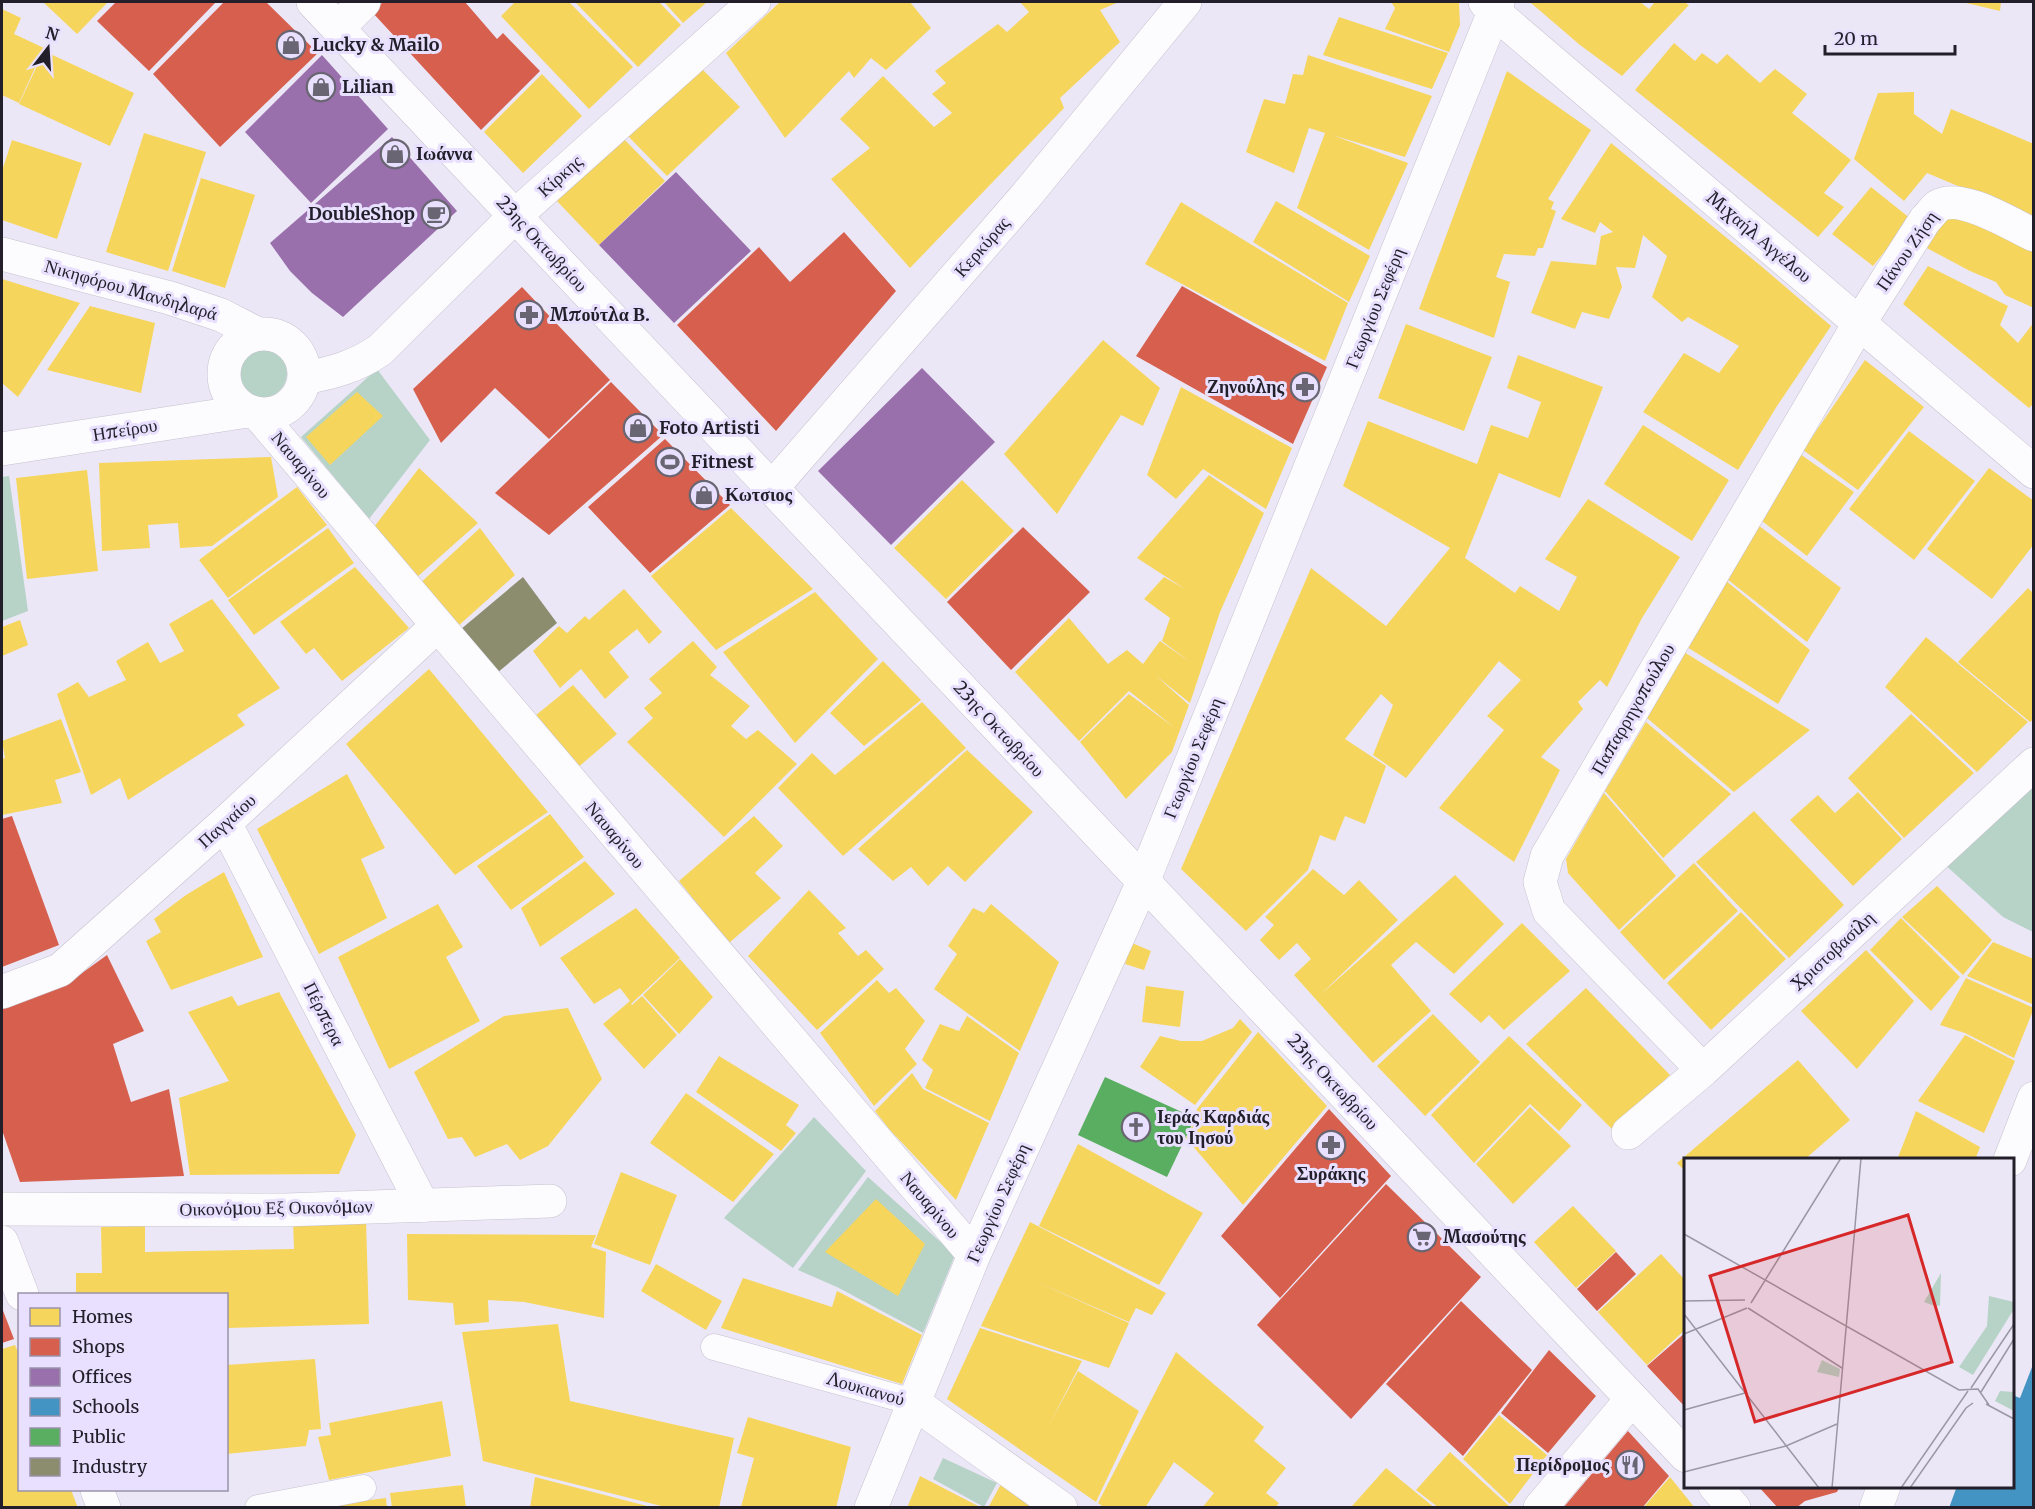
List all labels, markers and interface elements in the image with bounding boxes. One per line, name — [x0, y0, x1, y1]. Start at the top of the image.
north arrow — [18, 18, 78, 78]
scale bar — [1825, 18, 1956, 56]
text: N — [43, 22, 62, 45]
text: 20 m — [1834, 27, 1878, 50]
shop icon: Lucky & Mailo — [275, 29, 307, 61]
place label: Lucky & Mailo — [312, 33, 440, 56]
shop icon: Lilian — [305, 71, 337, 103]
place label: Lilian — [342, 75, 394, 98]
shop icon: Ιωάννα — [379, 138, 411, 170]
place label: Ιωάννα — [416, 142, 472, 165]
street label: Κίρκης — [532, 150, 587, 202]
street label: Μιχαήλ Αγγέλου — [1702, 186, 1817, 287]
street label: 23ης Οκτωβρίου — [492, 191, 593, 297]
cafe icon: DoubleShop — [420, 198, 452, 230]
place label: DoubleShop — [308, 202, 415, 225]
street label: Πάνου Ζήση — [1871, 206, 1942, 295]
street label: Κερκύρας — [949, 212, 1014, 282]
street label: Γεωργίου Σεφέρη — [1340, 244, 1409, 372]
street label: Νικηφόρου Μανδηλαρά — [42, 254, 221, 325]
pharmacy icon: Μπούτλα Β. — [513, 299, 545, 331]
place label: Μπούτλα Β. — [550, 303, 650, 326]
pharmacy icon: Ζηνούλης — [1289, 371, 1321, 403]
place label: Ζηνούλης — [1207, 375, 1284, 398]
shop icon: Foto Artisti — [622, 412, 654, 444]
street label: Ηπείρου — [91, 413, 159, 446]
place label: Foto Artisti — [659, 416, 760, 439]
street label: Ναυαρίνου — [267, 426, 336, 503]
sports icon: Fitnest — [654, 446, 686, 478]
place label: Fitnest — [691, 450, 755, 473]
shop icon: Κωτσιος — [688, 479, 720, 511]
place label: Κωτσιος — [725, 483, 792, 506]
street label: Παπαρρηγοπούλου — [1586, 639, 1680, 778]
street label: 23ης Οκτωβρίου — [949, 676, 1050, 782]
street label: Γεωργίου Σεφέρη — [1158, 694, 1227, 822]
street label: Παγγαίου — [193, 788, 261, 853]
street label: Ναυαρίνου — [581, 796, 650, 873]
street label: Χριστοβασίλη — [1786, 906, 1879, 995]
street label: Πέρπερα — [299, 978, 350, 1050]
street label: 23ης Οκτωβρίου — [1283, 1029, 1384, 1135]
place label: Ιεράς Καρδιάς του Ιησού — [1157, 1105, 1270, 1149]
church icon: Ιεράς Καρδιάς του Ιησού — [1120, 1111, 1152, 1143]
pharmacy icon: Συράκης — [1315, 1129, 1347, 1161]
street label: Γεωργίου Σεφέρη — [961, 1140, 1034, 1266]
inset map — [1684, 1158, 2014, 1488]
place label: Συράκης — [1297, 1162, 1366, 1185]
street label: Ναυαρίνου — [896, 1166, 965, 1243]
street label: Οικονόμου Εξ Οικονόμων — [179, 1194, 373, 1221]
supermarket icon: Μασούτης — [1406, 1221, 1438, 1253]
place label: Μασούτης — [1443, 1225, 1526, 1248]
legend — [18, 1293, 228, 1491]
text: Homes — [72, 1305, 133, 1328]
text: Shops — [72, 1335, 125, 1358]
text: Offices — [72, 1365, 132, 1388]
street label: Λουκιανού — [824, 1366, 907, 1411]
text: Schools — [72, 1395, 140, 1418]
text: Public — [72, 1425, 126, 1448]
restaurant icon: Περίδρομος — [1614, 1449, 1646, 1481]
place label: Περίδρομος — [1516, 1453, 1609, 1476]
text: Industry — [72, 1455, 148, 1478]

